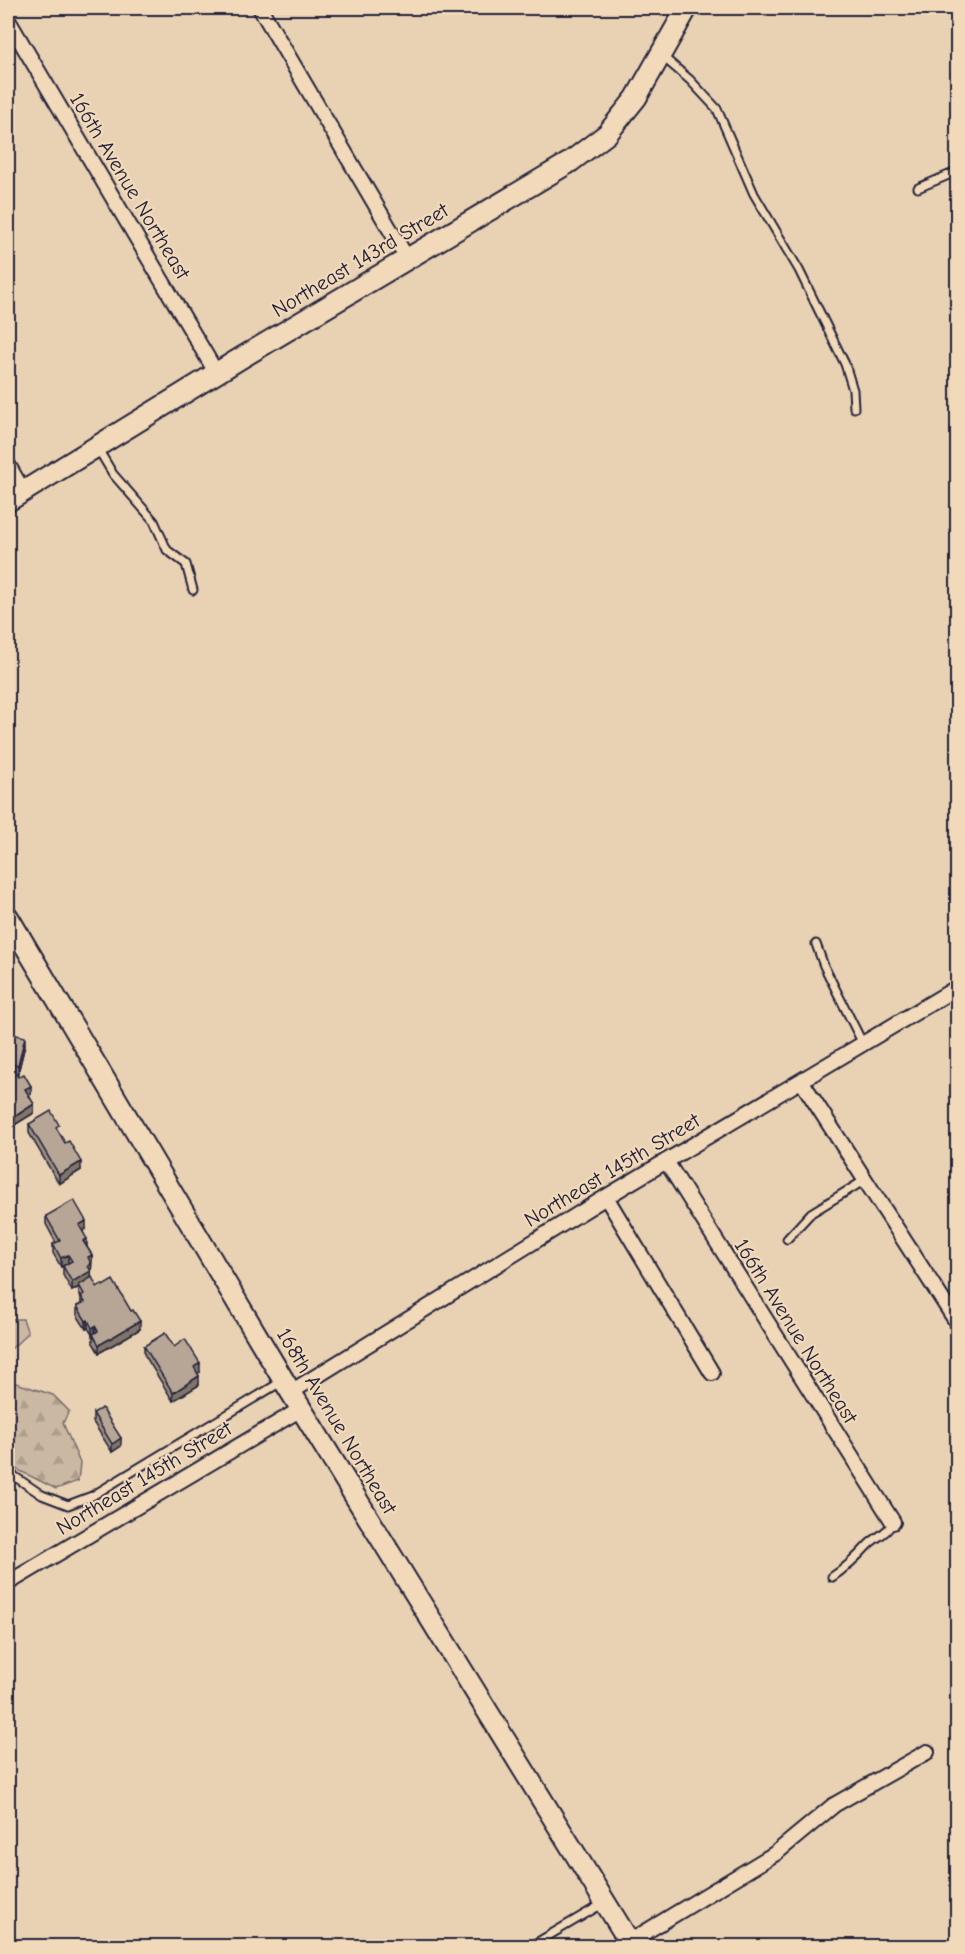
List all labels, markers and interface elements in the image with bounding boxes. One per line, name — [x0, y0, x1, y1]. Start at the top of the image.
street label: 166th Avenue Northeast — [65, 89, 196, 284]
street label: Northeast 143rd Street — [268, 197, 453, 322]
street label: Northeast 145th Street — [520, 1108, 705, 1232]
street label: 166th Avenue Northeast — [729, 1234, 863, 1428]
street label: 168th Avenue Northeast — [272, 1324, 402, 1519]
street label: Northeast 145th Street — [52, 1416, 237, 1540]

